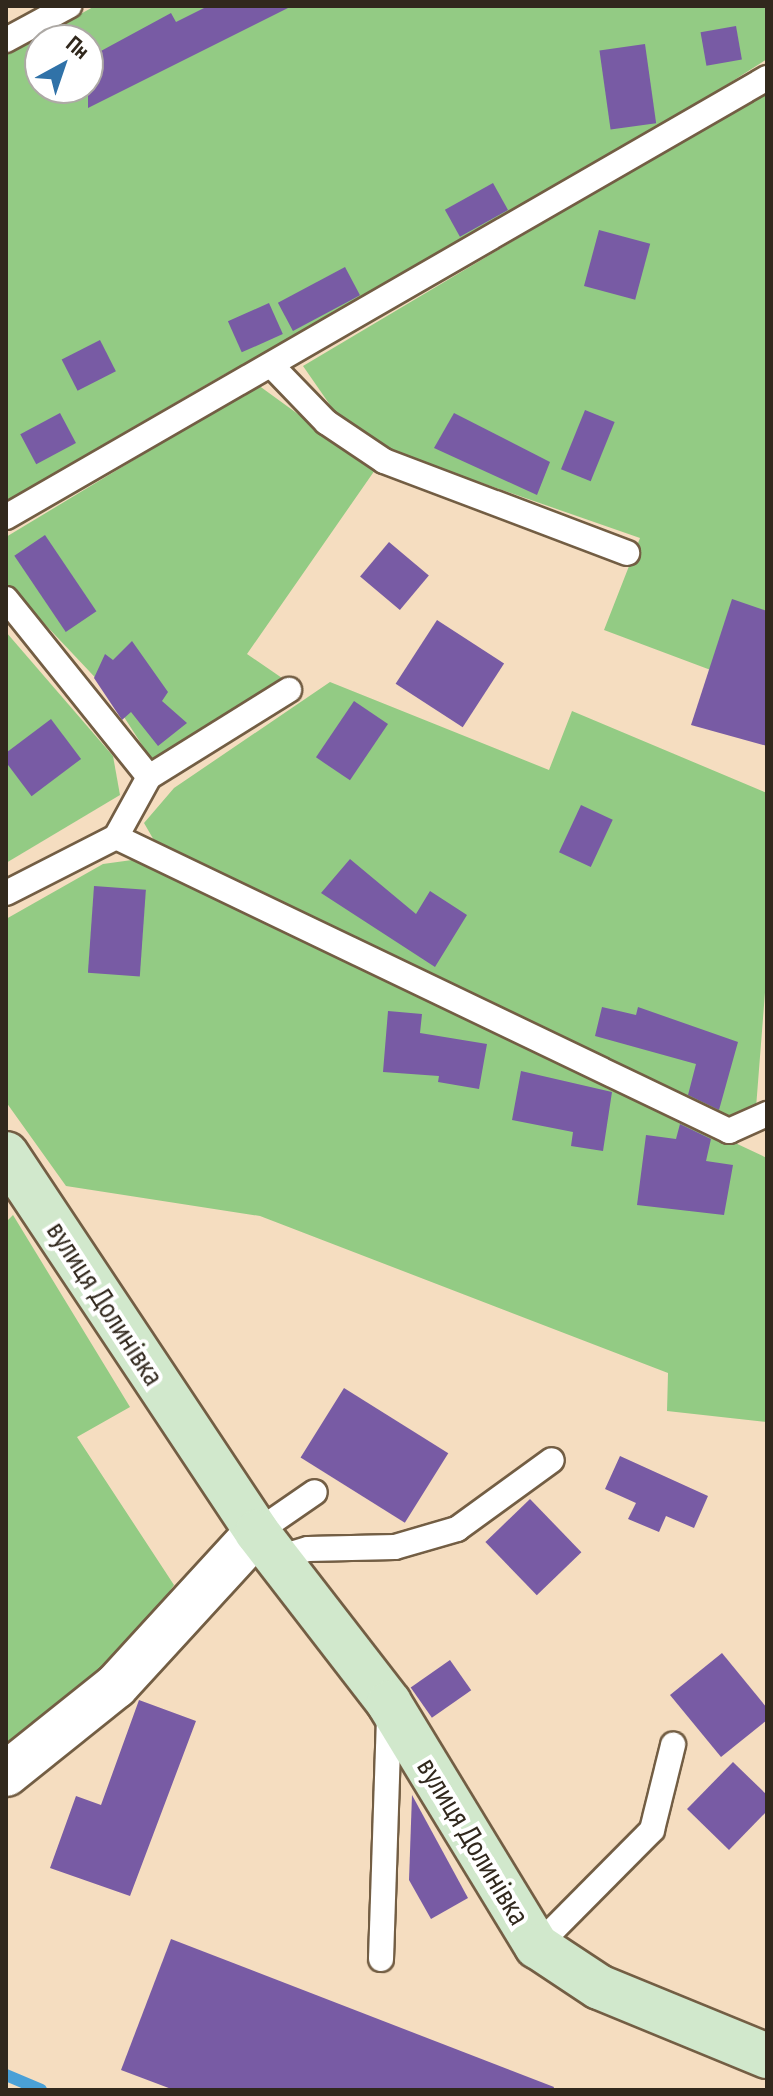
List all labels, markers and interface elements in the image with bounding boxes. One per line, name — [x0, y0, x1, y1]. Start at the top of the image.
north arrow — [24, 24, 104, 104]
text: Пн — [61, 30, 95, 65]
street label: вулиця Долинівка — [39, 1214, 173, 1392]
street label: вулиця Долинівка — [410, 1751, 538, 1931]

